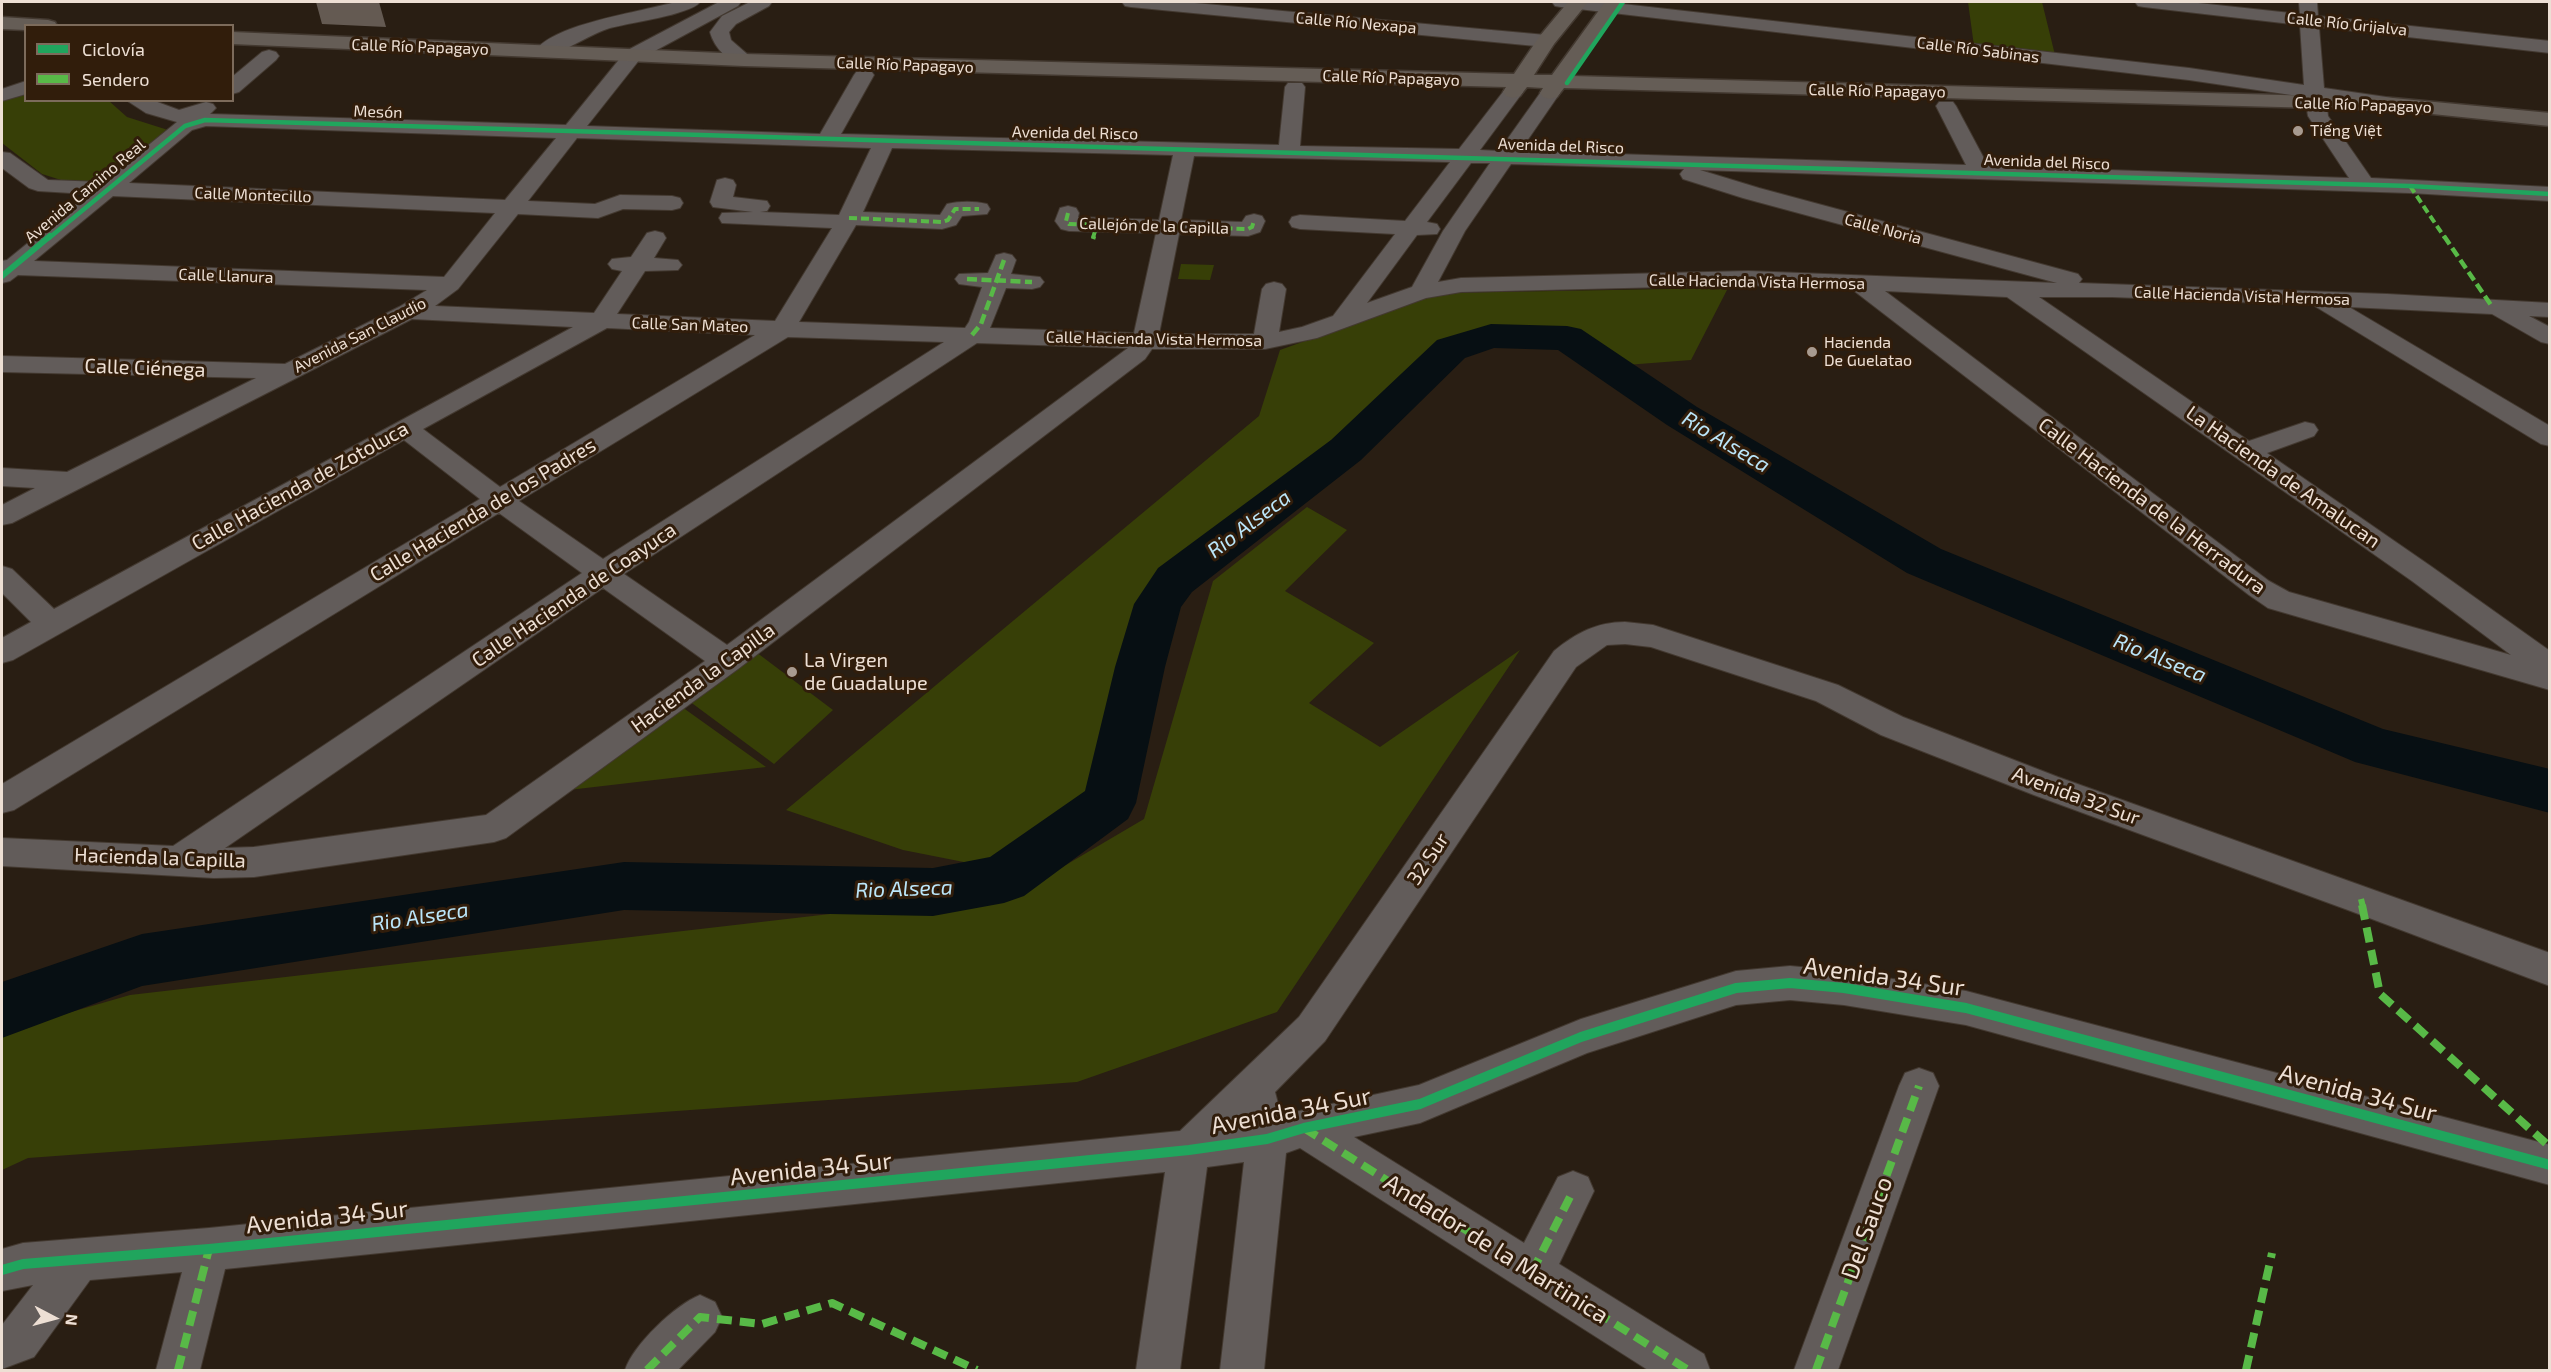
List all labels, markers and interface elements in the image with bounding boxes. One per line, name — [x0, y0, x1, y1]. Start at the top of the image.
street label: Calle Río Nexapa — [1295, 8, 1417, 38]
street label: Calle Río Grijalva — [2286, 8, 2408, 40]
legend — [24, 24, 234, 102]
street label: Calle Río Sabinas — [1916, 33, 2040, 67]
street label: Calle Río Papagayo — [351, 35, 489, 59]
text: Ciclovía — [82, 38, 145, 60]
street label: Calle Río Papagayo — [836, 53, 974, 77]
street label: Calle Río Papagayo — [1322, 66, 1460, 90]
text: Sendero — [82, 68, 149, 90]
street label: Calle Río Papagayo — [1808, 80, 1946, 102]
street label: Calle Río Papagayo — [2294, 93, 2432, 117]
street label: Mesón — [353, 102, 403, 122]
place label: Tiếng Việt — [2310, 121, 2382, 141]
street label: Avenida del Risco — [1012, 122, 1138, 144]
marker: Tiếng Việt — [2291, 124, 2305, 138]
street label: Avenida del Risco — [1498, 134, 1624, 158]
street label: Avenida Camino Real — [21, 135, 149, 247]
street label: Avenida del Risco — [1984, 150, 2110, 174]
street label: Calle Montecillo — [194, 183, 312, 207]
street label: Calle Noria — [1842, 209, 1924, 249]
street label: Callejón de la Capilla — [1079, 214, 1229, 238]
street label: Calle Llanura — [178, 265, 274, 287]
street label: Calle Hacienda Vista Hermosa — [1649, 271, 1865, 293]
street label: Calle Hacienda Vista Hermosa — [2134, 283, 2350, 309]
street label: Avenida San Claudio — [291, 293, 429, 377]
street label: Calle San Mateo — [631, 313, 749, 337]
street label: Calle Hacienda Vista Hermosa — [1046, 328, 1262, 350]
place label: Hacienda De Guelatao — [1824, 333, 1912, 371]
marker: Hacienda De Guelatao — [1805, 345, 1819, 359]
street label: Calle Ciénega — [84, 354, 206, 382]
street label: La Hacienda de Amalucan — [2181, 401, 2385, 553]
water label: Rio Alseca — [1678, 406, 1774, 478]
street label: Calle Hacienda de la Herradura — [2033, 413, 2271, 599]
street label: Calle Hacienda de Zotoluca — [187, 416, 413, 556]
street label: Calle Hacienda de los Padres — [366, 433, 600, 587]
water label: Rio Alseca — [1202, 485, 1296, 563]
street label: Calle Hacienda de Coayuca — [467, 518, 681, 672]
street label: Hacienda la Capilla — [627, 618, 779, 738]
water label: Rio Alseca — [2110, 628, 2210, 688]
place label: La Virgen de Guadalupe — [804, 648, 928, 695]
marker: La Virgen de Guadalupe — [785, 665, 799, 679]
street label: Avenida 32 Sur — [2009, 762, 2143, 830]
street label: 32 Sur — [1402, 828, 1454, 890]
street label: Hacienda la Capilla — [74, 843, 246, 873]
water label: Rio Alseca — [855, 875, 953, 903]
water label: Rio Alseca — [370, 897, 470, 937]
street label: Avenida 34 Sur — [1802, 951, 1966, 1003]
street label: Avenida 34 Sur — [2276, 1058, 2440, 1128]
street label: Avenida 34 Sur — [1209, 1081, 1373, 1141]
street label: Avenida 34 Sur — [729, 1146, 893, 1192]
street label: Andador de la Martinica — [1378, 1168, 1614, 1330]
street label: Del Sauco — [1835, 1173, 1899, 1283]
street label: Avenida 34 Sur — [245, 1194, 409, 1240]
north arrow — [24, 1288, 84, 1348]
text: N — [62, 1313, 82, 1327]

